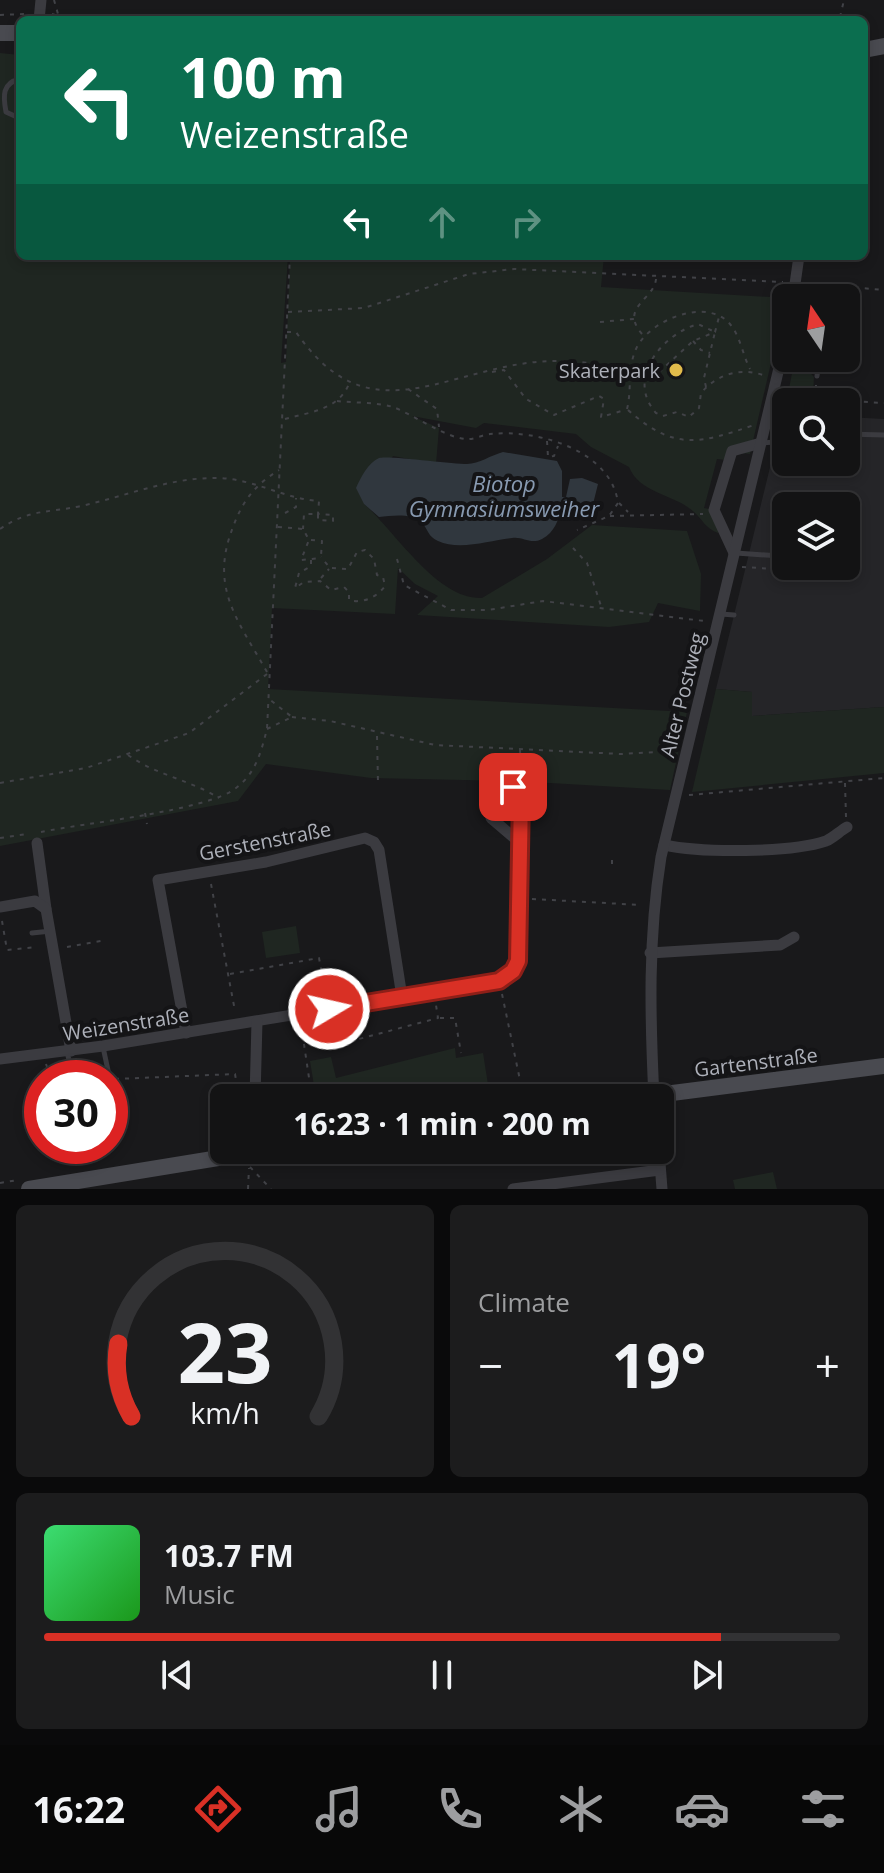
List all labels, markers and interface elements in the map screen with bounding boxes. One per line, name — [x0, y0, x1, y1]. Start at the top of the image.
text: 100 m — [180, 38, 346, 114]
icon: left — [48, 48, 152, 152]
text: Weizenstraße — [180, 110, 409, 159]
icon: left — [336, 200, 380, 244]
icon: ahead — [420, 200, 464, 244]
icon: right — [504, 200, 548, 244]
north arrow — [772, 284, 860, 372]
map controls — [772, 284, 860, 580]
place label: Skaterpark — [559, 357, 660, 384]
marker: Skaterpark — [667, 361, 685, 379]
button: search — [772, 388, 860, 476]
water label: Biotop Gymnasiumsweiher — [409, 468, 600, 523]
button: layers — [772, 492, 860, 580]
street label: Alter Postweg — [653, 630, 711, 760]
pin — [479, 753, 547, 821]
icon: arrive — [491, 765, 535, 809]
street label: Gerstenstraße — [197, 815, 333, 867]
position arrow — [287, 967, 371, 1051]
street label: Weizenstraße — [61, 1001, 191, 1047]
street label: Gartenstraße — [693, 1041, 819, 1083]
speed limit sign: 30 — [24, 1060, 128, 1164]
text: 16:23 · 1 min · 200 m — [293, 1103, 591, 1144]
text: Climate — [478, 1284, 570, 1320]
text: 23 — [177, 1294, 273, 1407]
text: 19° — [612, 1324, 706, 1406]
text: − — [478, 1335, 503, 1395]
text: + — [815, 1335, 840, 1395]
text: km/h — [190, 1393, 260, 1432]
text: 103.7 FM — [164, 1535, 294, 1576]
text: Music — [164, 1576, 235, 1612]
icon: previous — [155, 1653, 199, 1697]
icon: pause — [420, 1653, 464, 1697]
icon: next — [685, 1653, 729, 1697]
icon: directions — [190, 1781, 246, 1837]
icon: music — [311, 1781, 367, 1837]
icon: phone — [432, 1781, 488, 1837]
icon: climate — [553, 1781, 609, 1837]
icon: car — [674, 1781, 730, 1837]
icon: filters — [795, 1781, 851, 1837]
text: 16:22 — [33, 1785, 125, 1834]

